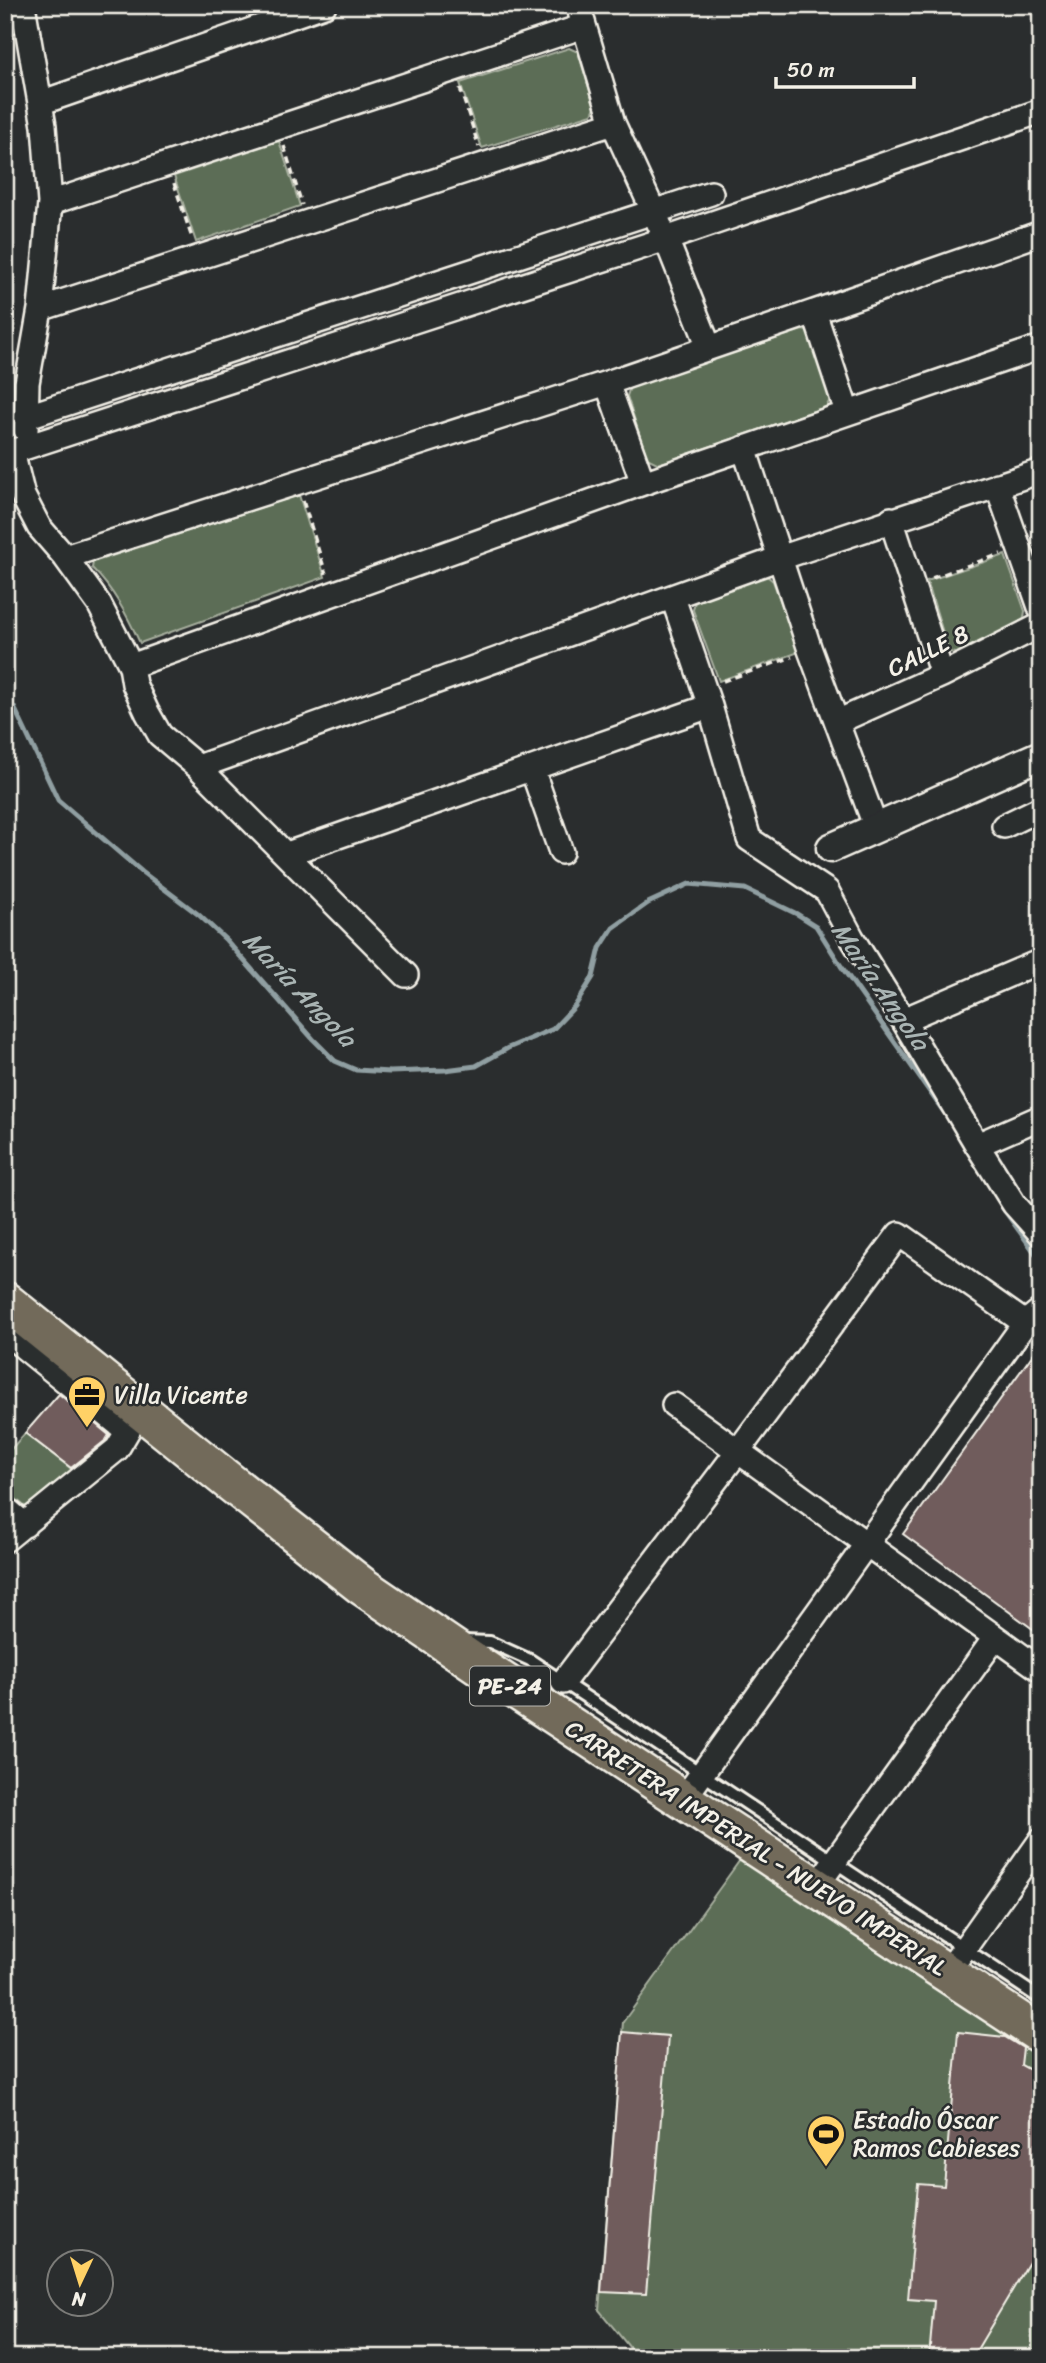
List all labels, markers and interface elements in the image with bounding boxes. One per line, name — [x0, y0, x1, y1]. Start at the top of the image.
scale bar — [776, 46, 915, 90]
text: 50 m — [787, 51, 835, 89]
street label: CALLE 8 — [880, 613, 976, 689]
water label: María Angola — [819, 912, 944, 1062]
water label: María Angola — [232, 919, 370, 1060]
office icon: Villa Vicente — [66, 1374, 108, 1429]
place label: Villa Vicente — [114, 1374, 248, 1416]
road number: PE-24 — [470, 1666, 550, 1706]
street label: CARRETERA IMPERIAL - NUEVO IMPERIAL — [556, 1708, 956, 1988]
place label: Estadio Óscar Ramos Cabieses — [853, 2099, 1020, 2169]
sports icon: Estadio Óscar Ramos Cabieses — [805, 2113, 847, 2168]
north arrow — [46, 2248, 116, 2318]
text: N — [70, 2282, 88, 2316]

